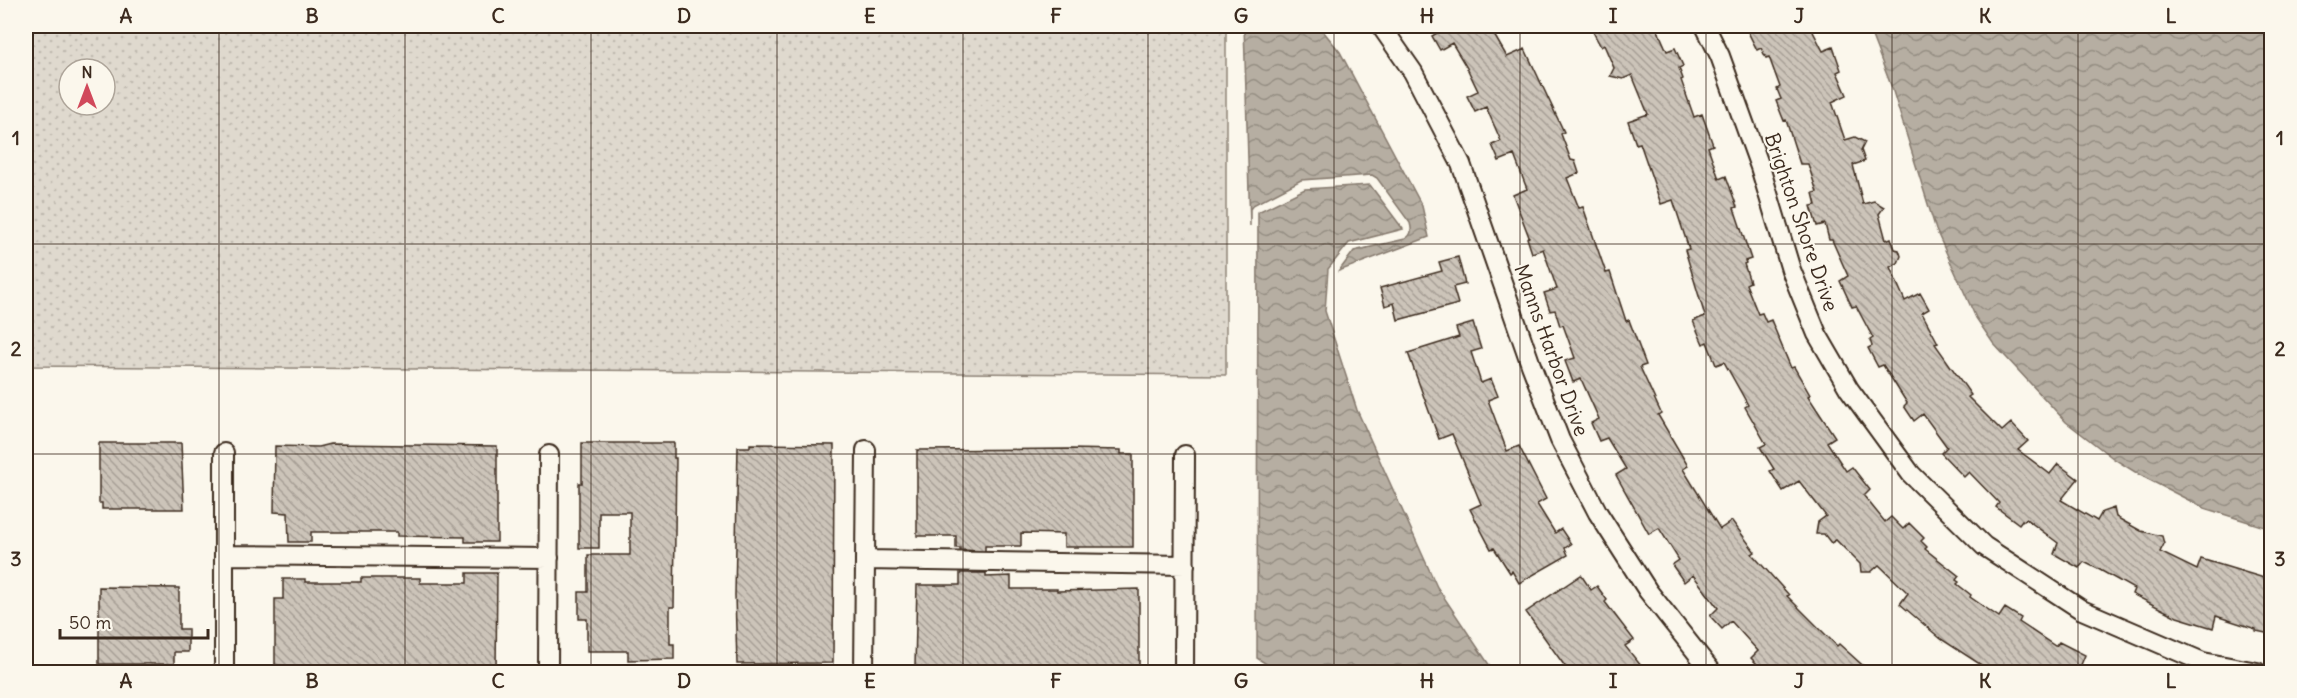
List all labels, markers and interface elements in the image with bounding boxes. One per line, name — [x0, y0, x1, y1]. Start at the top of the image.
text: A — [120, 3, 133, 28]
text: B — [305, 3, 319, 28]
text: C — [491, 3, 505, 28]
text: D — [677, 3, 691, 28]
text: E — [864, 3, 876, 28]
text: F — [1050, 3, 1062, 28]
text: G — [1234, 3, 1248, 28]
text: H — [1420, 3, 1434, 28]
text: I — [1609, 3, 1618, 28]
text: J — [1794, 3, 1805, 28]
text: K — [1979, 3, 1992, 28]
text: L — [2166, 3, 2177, 28]
north arrow — [57, 57, 117, 117]
text: N — [81, 62, 93, 82]
text: 1 — [12, 125, 20, 150]
text: 1 — [2276, 125, 2284, 150]
street label: Brighton Shore Drive — [1760, 130, 1844, 314]
street label: Manns Harbor Drive — [1509, 261, 1595, 439]
text: 2 — [11, 336, 22, 361]
text: 2 — [2275, 336, 2286, 361]
text: 3 — [10, 546, 22, 571]
text: 3 — [2274, 546, 2286, 571]
scale bar — [60, 602, 208, 640]
text: 50 m — [69, 611, 111, 634]
text: A — [120, 668, 133, 693]
text: B — [305, 668, 319, 693]
text: C — [491, 668, 505, 693]
text: D — [677, 668, 691, 693]
text: E — [864, 668, 876, 693]
text: F — [1050, 668, 1062, 693]
text: G — [1234, 668, 1248, 693]
text: H — [1420, 668, 1434, 693]
text: I — [1609, 668, 1618, 693]
text: J — [1794, 668, 1805, 693]
text: K — [1979, 668, 1992, 693]
text: L — [2166, 668, 2177, 693]

